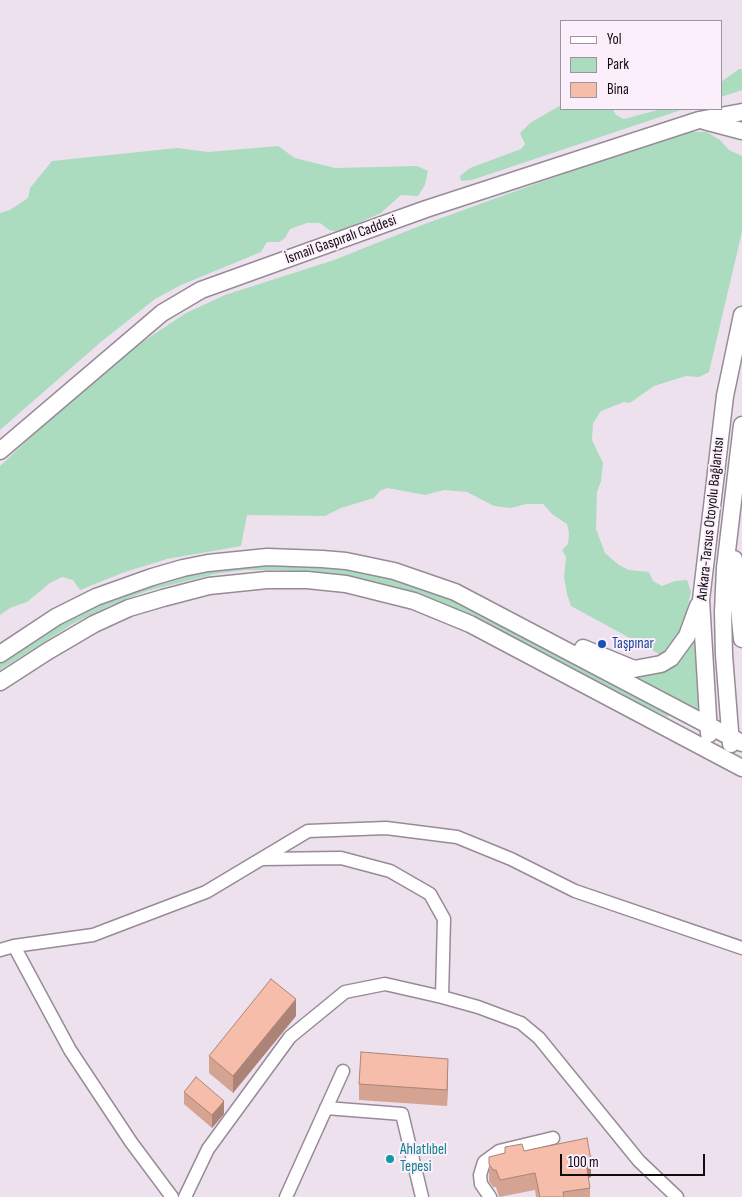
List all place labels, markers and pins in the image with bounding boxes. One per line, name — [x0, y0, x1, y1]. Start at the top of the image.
place label: Taşpınar — [612, 635, 654, 653]
marker: Taşpınar — [596, 638, 608, 650]
place label: Ahlatlıbel Tepesi — [400, 1141, 447, 1176]
marker: Ahlatlıbel Tepesi — [384, 1153, 396, 1165]

